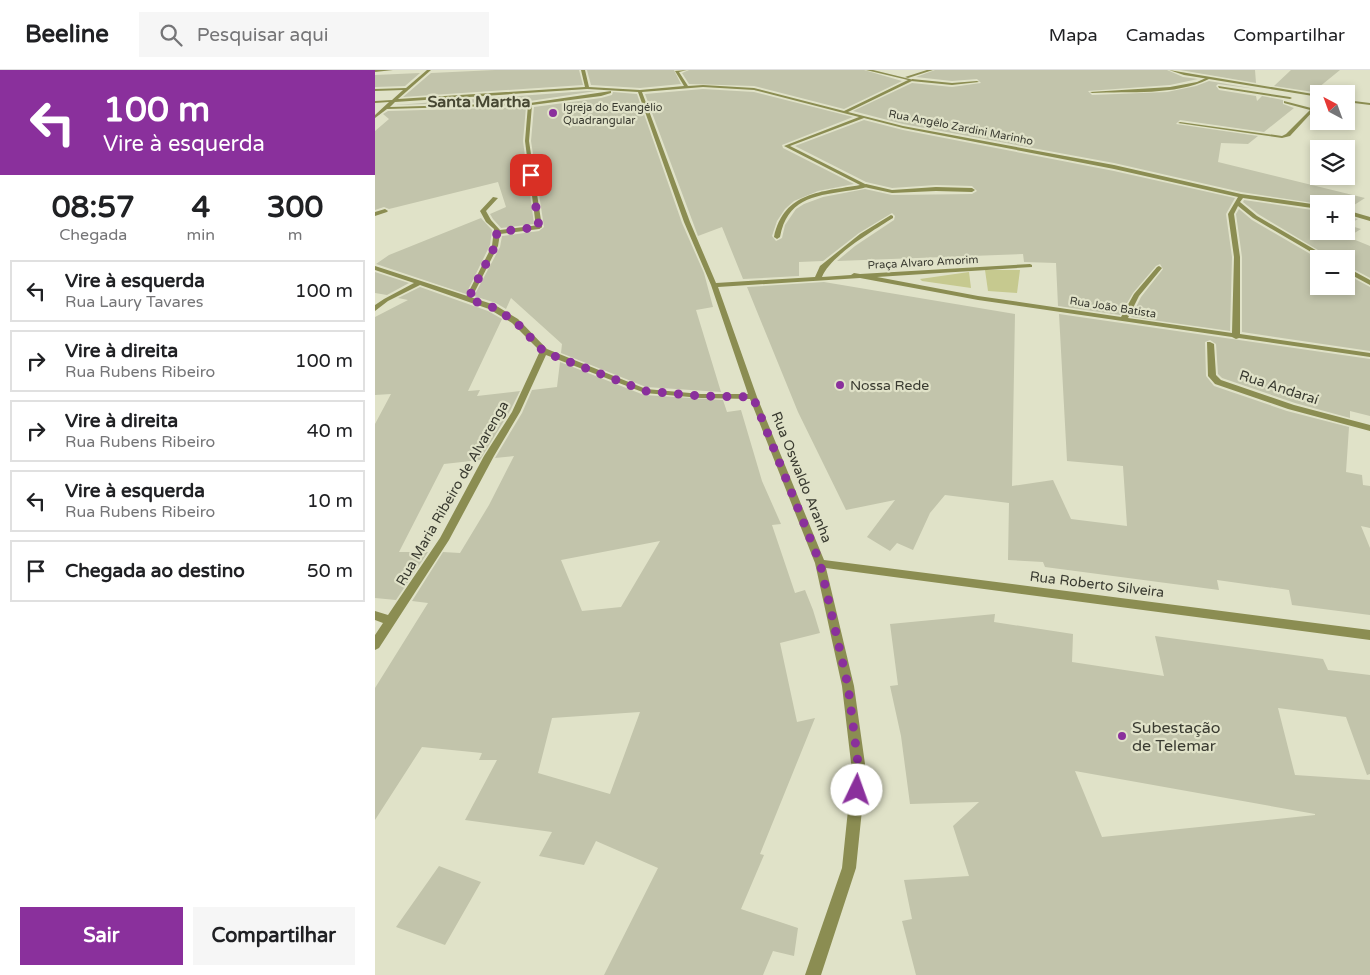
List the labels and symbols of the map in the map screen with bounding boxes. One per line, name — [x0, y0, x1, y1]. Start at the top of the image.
north arrow — [1310, 85, 1355, 130]
district label: Santa Martha — [427, 92, 531, 112]
place label: Igreja do Evangélio Quadrangular — [563, 101, 663, 127]
marker: Igreja do Evangélio Quadrangular — [547, 107, 559, 119]
street label: Rua Angêlo Zardini Marinho — [888, 107, 1035, 148]
pin — [510, 154, 552, 196]
street label: Praça Alvaro Amorim — [867, 253, 979, 272]
street label: Rua João Batista — [1069, 294, 1157, 321]
street label: Rua Andaraí — [1237, 367, 1321, 408]
place label: Nossa Rede — [850, 377, 929, 394]
marker: Nossa Rede — [834, 379, 846, 391]
street label: Rua Maria Ribeiro de Alvarenga — [392, 398, 512, 589]
street label: Rua Oswaldo Aranha — [767, 409, 836, 545]
street label: Rua Roberto Silveira — [1029, 568, 1165, 601]
place label: Subestação de Telemar — [1132, 718, 1221, 756]
marker: Subestação de Telemar — [1116, 730, 1128, 742]
position arrow — [830, 763, 882, 815]

